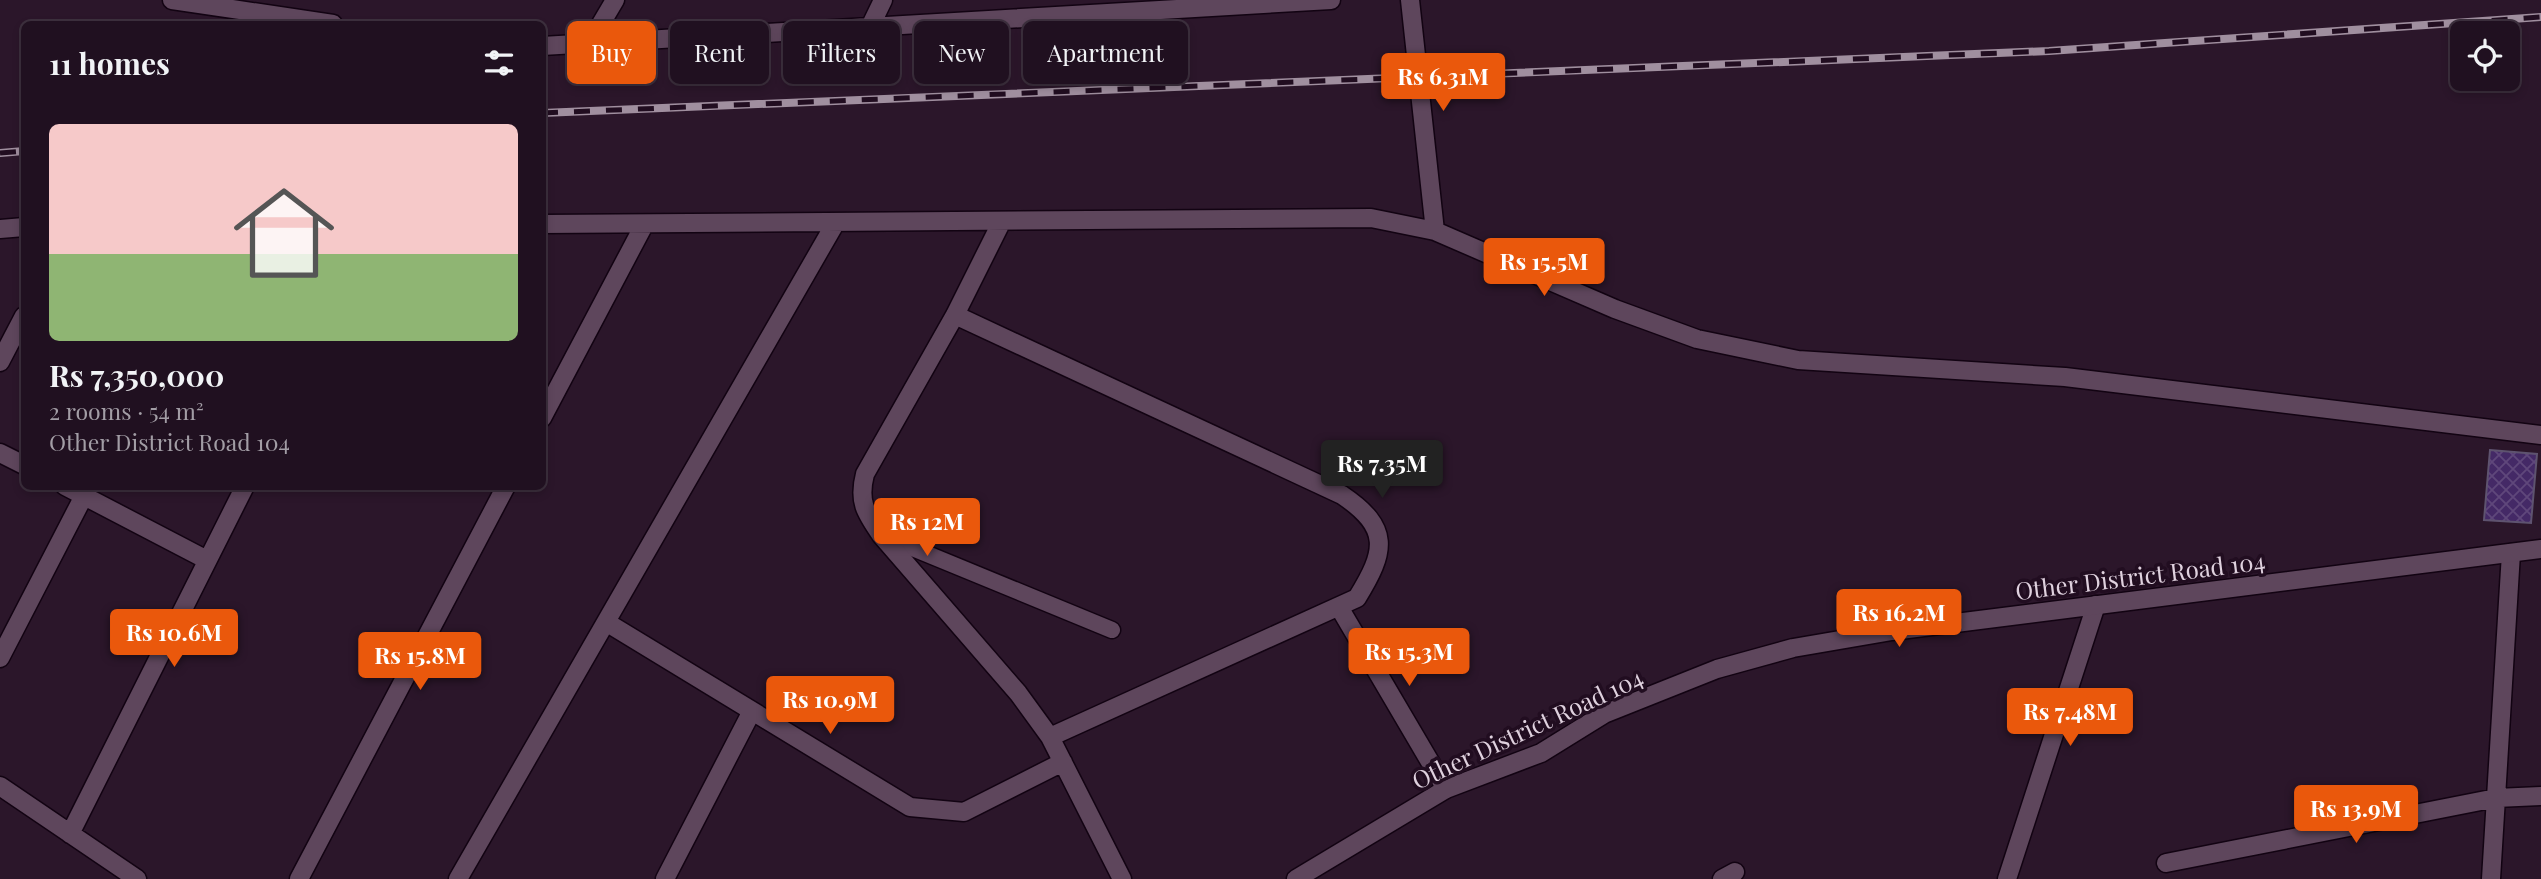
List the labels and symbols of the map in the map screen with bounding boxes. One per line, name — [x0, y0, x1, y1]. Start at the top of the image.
pin: Rs 6.31M — [1371, 54, 1515, 113]
pin: Rs 15.5M — [1472, 238, 1616, 298]
pin: Rs 7.35M — [1310, 440, 1454, 500]
pin: Rs 12M — [870, 498, 984, 558]
street label: Other District Road 104 — [2013, 544, 2267, 606]
pin: Rs 16.2M — [1827, 590, 1971, 649]
pin: Rs 10.6M — [102, 610, 246, 669]
pin: Rs 15.3M — [1337, 628, 1481, 688]
pin: Rs 15.8M — [348, 632, 492, 692]
street label: Other District Road 104 — [1406, 660, 1648, 796]
pin: Rs 10.9M — [758, 676, 902, 736]
pin: Rs 7.48M — [1998, 688, 2142, 748]
pin: Rs 13.9M — [2284, 786, 2428, 845]

